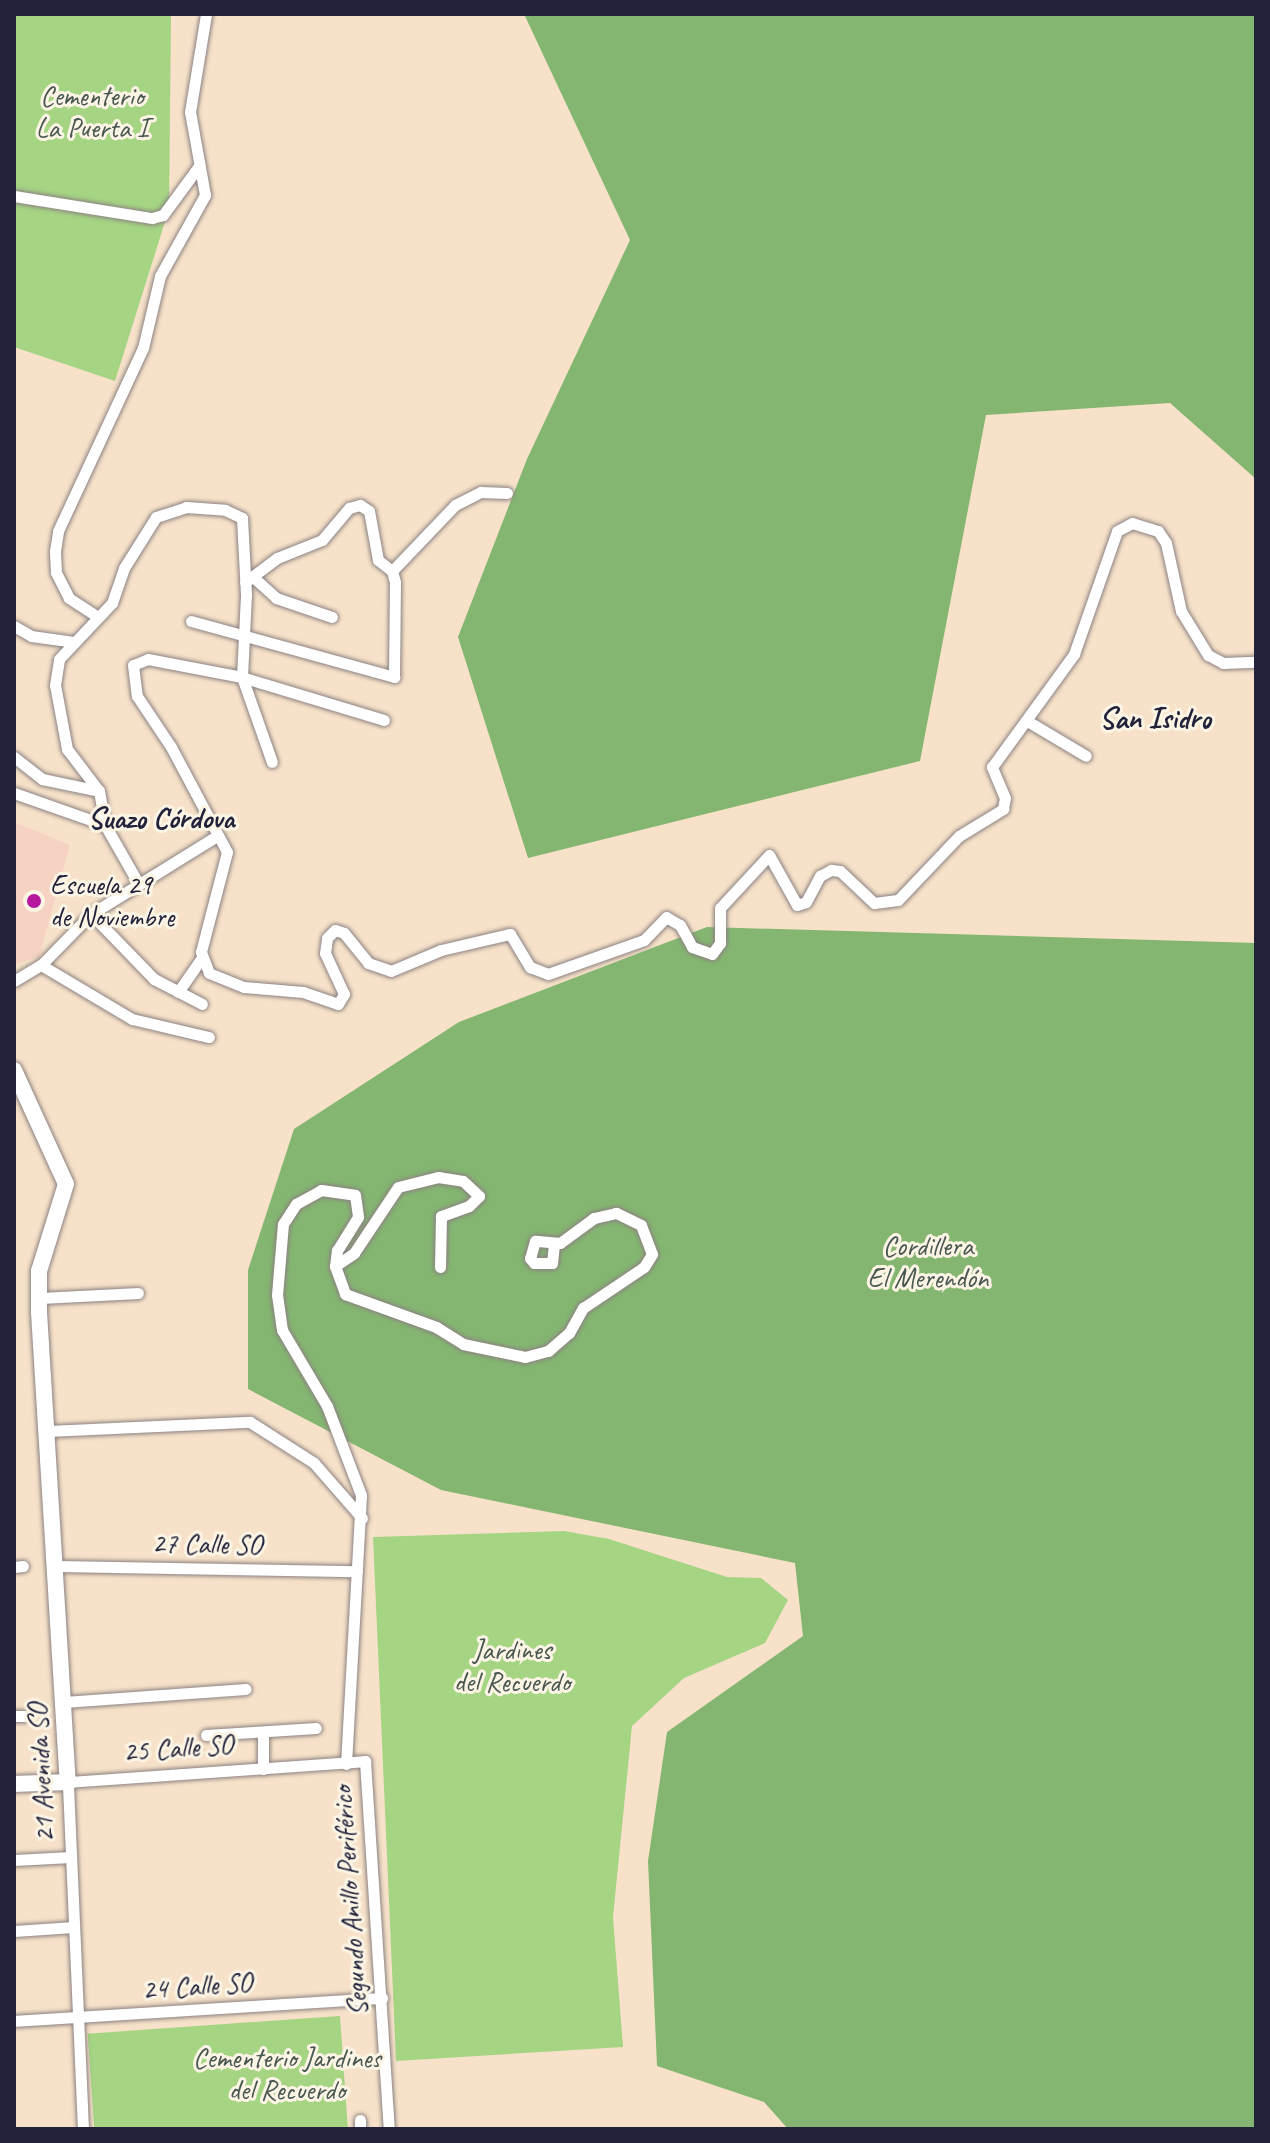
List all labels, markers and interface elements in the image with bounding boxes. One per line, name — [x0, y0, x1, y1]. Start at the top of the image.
park label: Cementerio La Puerta I — [36, 79, 148, 145]
district label: San Isidro — [1099, 700, 1211, 736]
district label: Suazo Córdova — [88, 800, 234, 836]
place label: Escuela 29 de Noviembre — [50, 868, 176, 934]
marker: Escuela 29 de Noviembre — [25, 892, 43, 910]
park label: Cordillera El Merendón — [868, 1229, 988, 1295]
street label: 27 Calle SO — [151, 1526, 263, 1562]
park label: Jardines del Recuerdo — [454, 1633, 570, 1699]
street label: 21 Avenida SO — [21, 1703, 61, 1843]
street label: 25 Calle SO — [122, 1727, 234, 1769]
street label: Segundo Anillo Periférico — [325, 1785, 375, 2017]
street label: 24 Calle SO — [141, 1965, 253, 2007]
park label: Cementerio Jardines del Recuerdo — [193, 2041, 381, 2107]

